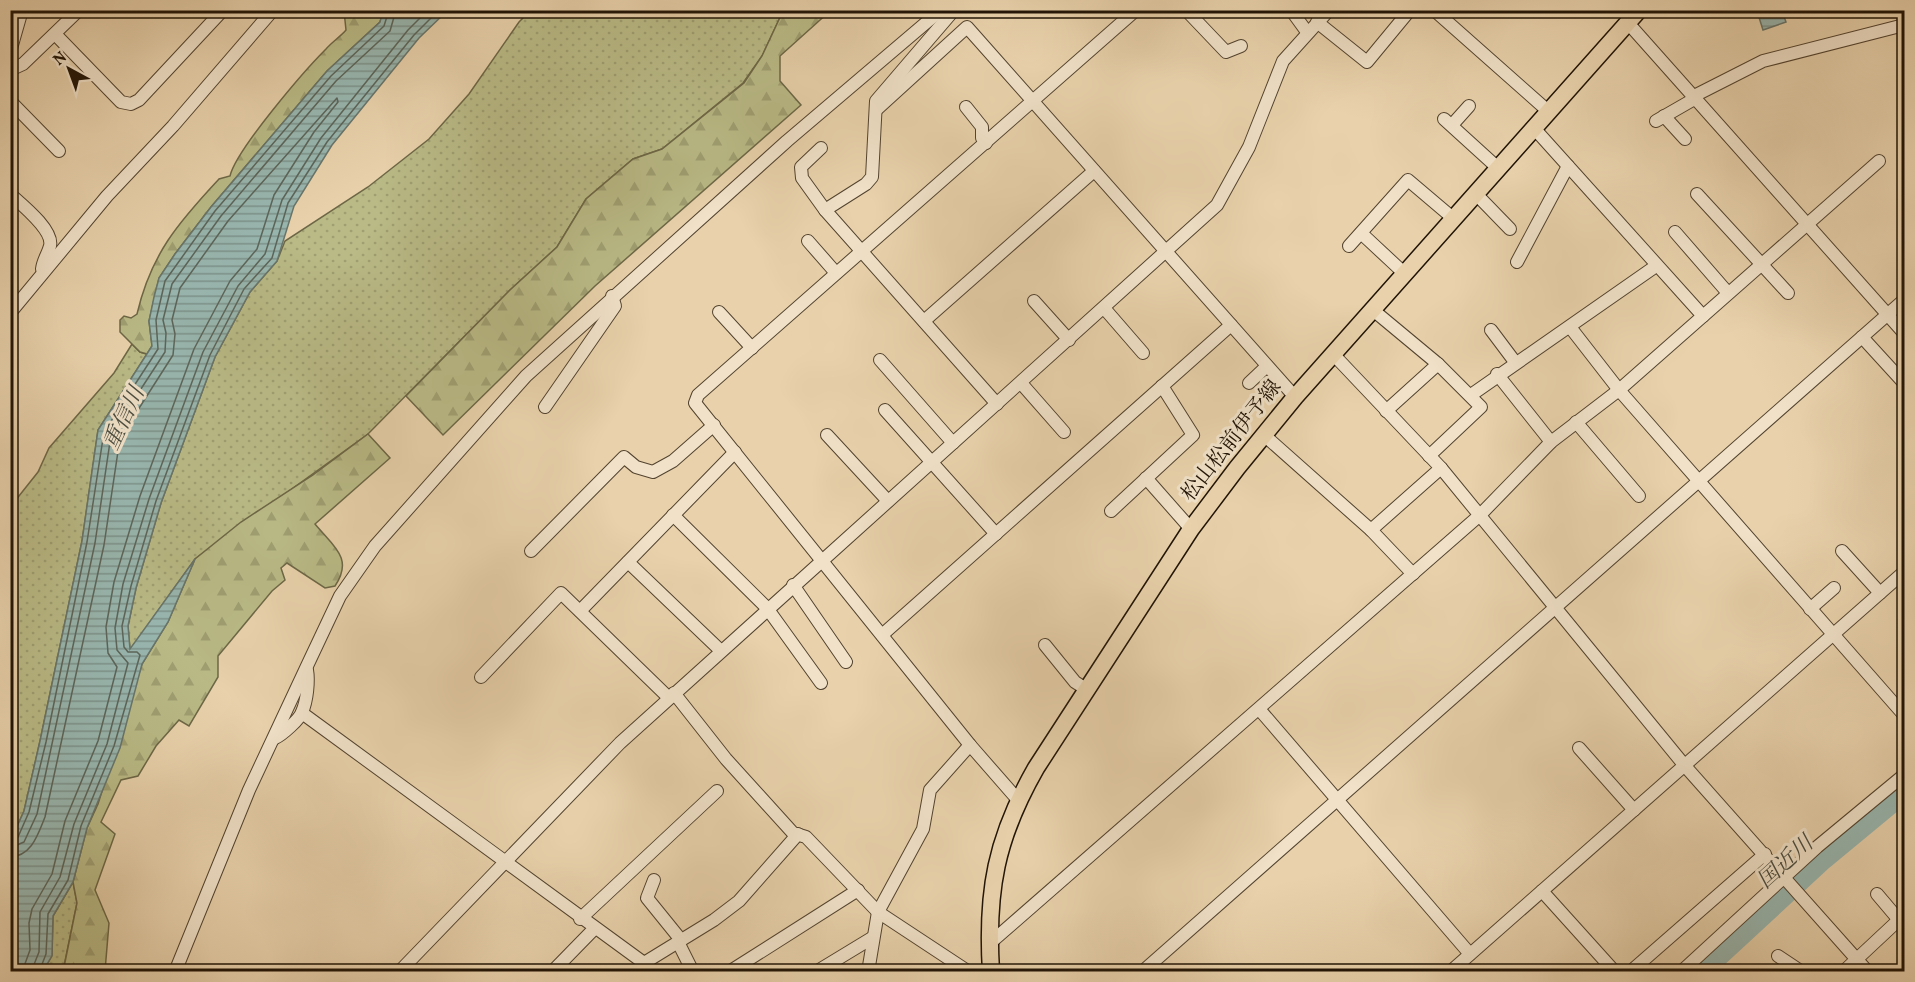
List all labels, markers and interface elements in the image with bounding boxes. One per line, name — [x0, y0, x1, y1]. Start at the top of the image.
north arrow — [39, 39, 99, 99]
text: N — [49, 47, 72, 71]
street label: 松山松前伊予線 — [1175, 374, 1289, 508]
water label: 重信川 — [97, 381, 154, 455]
water label: 国近川 — [1751, 828, 1822, 897]

